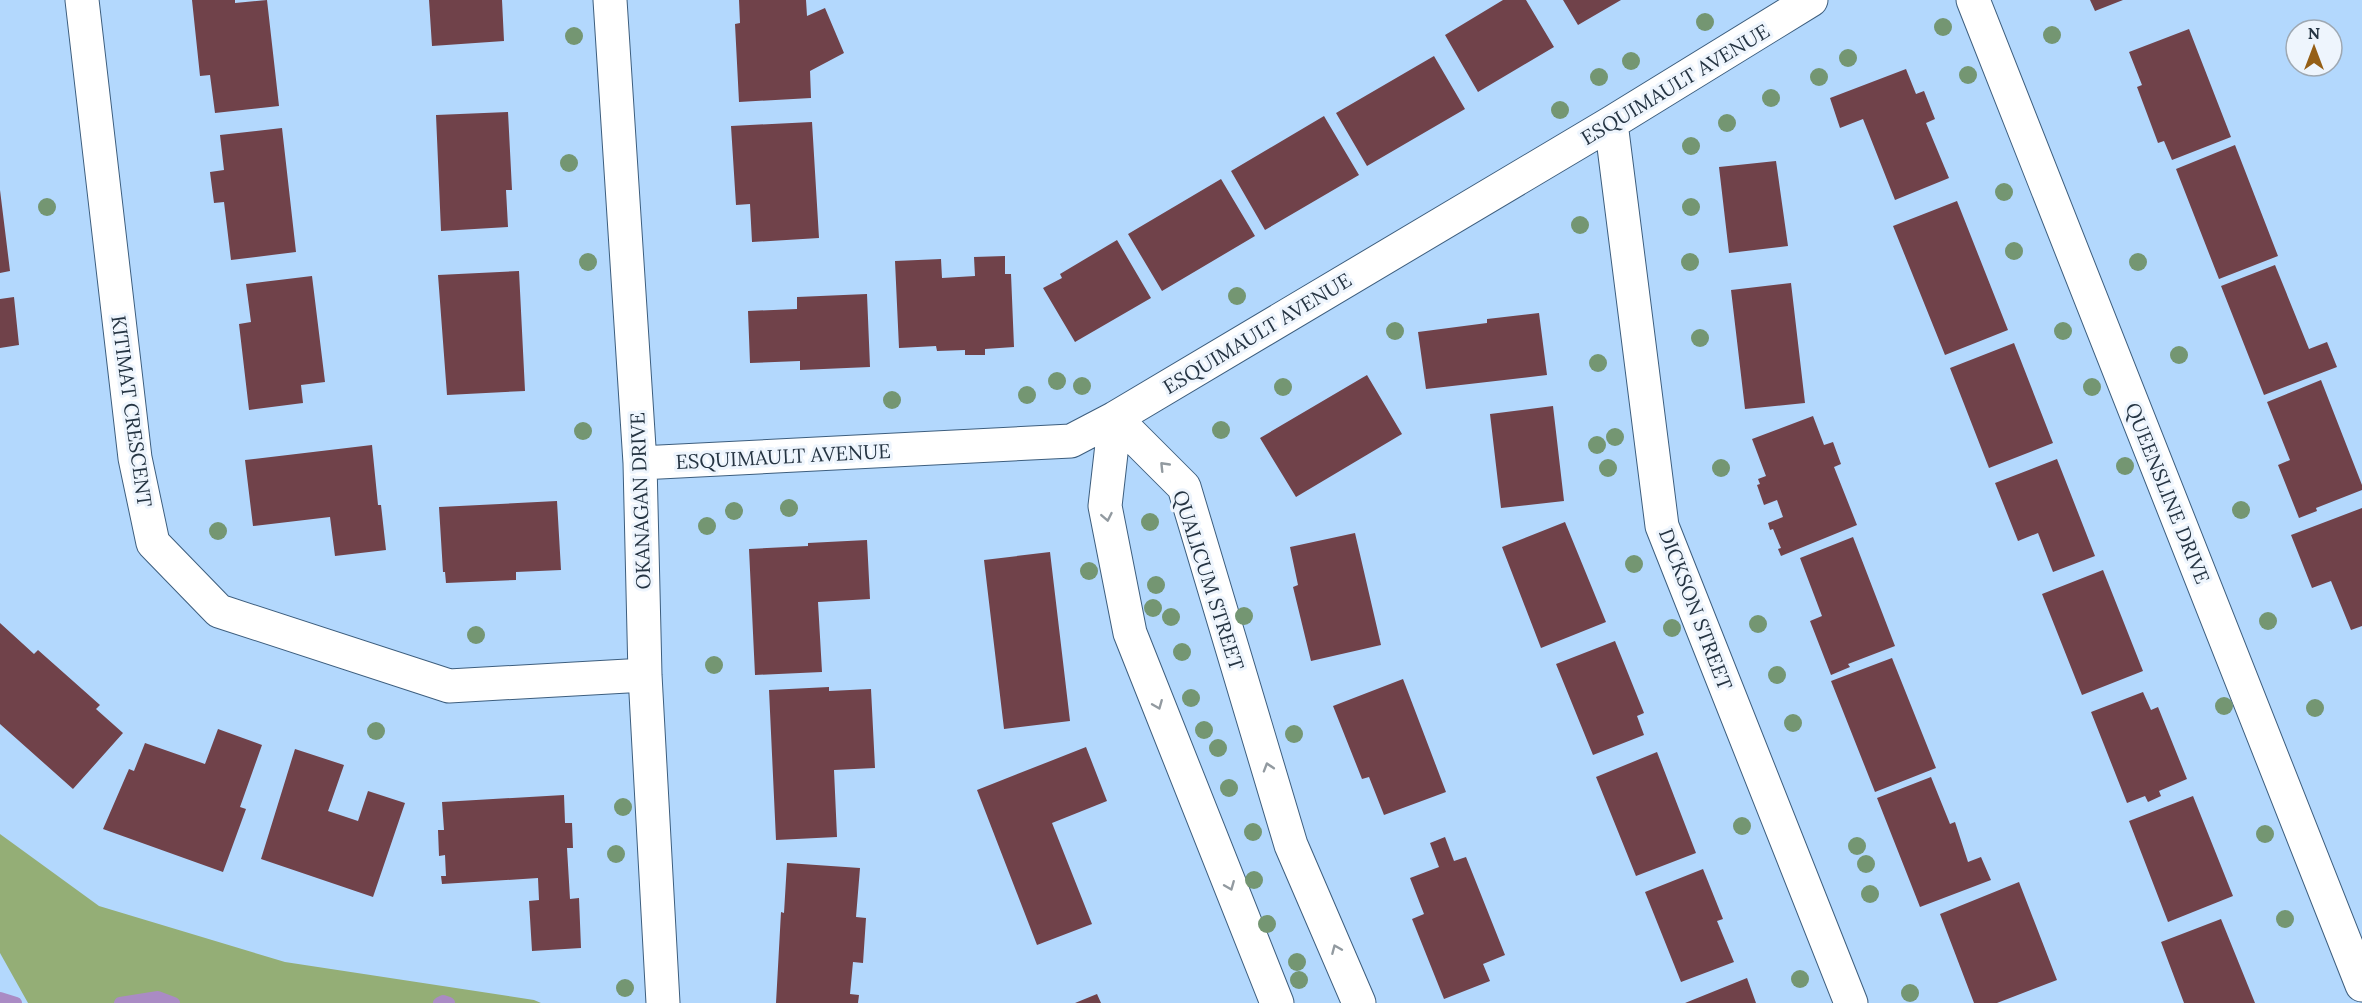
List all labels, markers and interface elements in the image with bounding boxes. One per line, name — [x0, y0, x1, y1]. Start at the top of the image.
street label: ESQUIMAULT AVENUE — [1576, 18, 1774, 150]
north arrow — [2284, 18, 2344, 78]
text: N — [2308, 23, 2320, 43]
street label: ESQUIMAULT AVENUE — [1158, 267, 1356, 399]
street label: KITIMAT CRESCENT — [106, 314, 158, 509]
street label: QUEENSLINE DRIVE — [2120, 399, 2216, 587]
street label: OKANAGAN DRIVE — [624, 412, 656, 590]
street label: ESQUIMAULT AVENUE — [675, 438, 891, 474]
one-way arrow — [1160, 463, 1171, 474]
street label: QUALICUM STREET — [1168, 487, 1250, 673]
one-way arrow — [1100, 512, 1113, 522]
street label: DICKSON STREET — [1654, 525, 1738, 693]
one-way arrow — [1151, 699, 1164, 709]
one-way arrow — [1263, 762, 1275, 773]
one-way arrow — [1223, 880, 1235, 891]
one-way arrow — [1331, 945, 1343, 956]

